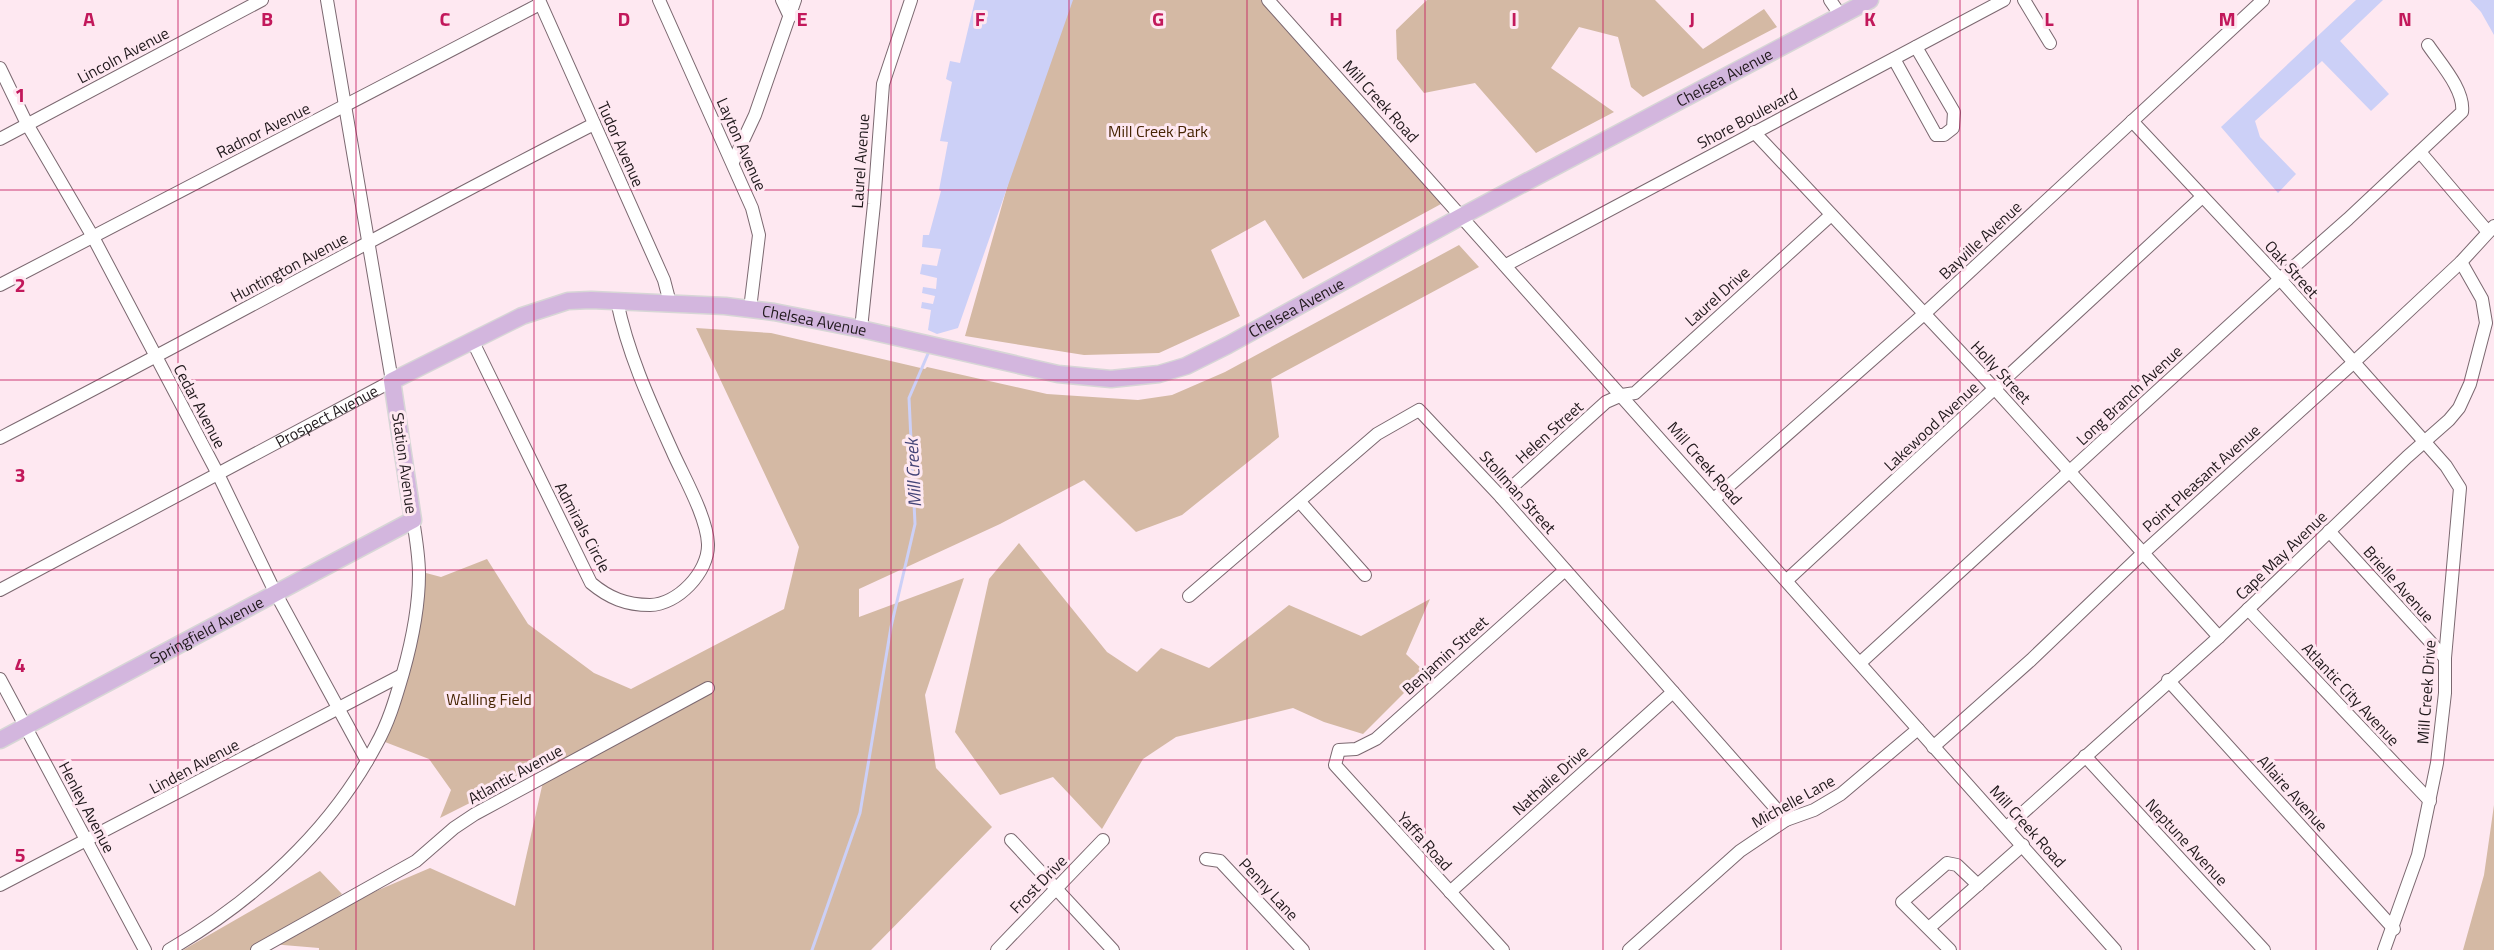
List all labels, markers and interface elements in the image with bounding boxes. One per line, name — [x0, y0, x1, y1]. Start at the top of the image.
text: A — [83, 3, 95, 34]
text: B — [261, 3, 273, 34]
text: C — [440, 3, 451, 34]
text: D — [618, 3, 630, 34]
text: E — [796, 3, 808, 34]
text: F — [975, 3, 986, 34]
text: G — [1152, 3, 1164, 34]
text: H — [1329, 3, 1343, 34]
text: I — [1511, 3, 1517, 34]
text: J — [1689, 3, 1695, 34]
text: K — [1864, 3, 1876, 34]
text: L — [2044, 3, 2054, 34]
text: M — [2218, 3, 2236, 34]
text: N — [2398, 3, 2412, 34]
street label: Lincoln Avenue — [73, 21, 173, 89]
street label: Chelsea Avenue — [1672, 42, 1777, 113]
street label: Mill Creek Road — [1337, 54, 1425, 148]
text: 1 — [14, 79, 26, 110]
street label: Shore Boulevard — [1693, 81, 1801, 155]
street label: Layton Avenue — [711, 94, 773, 194]
street label: Radnor Avenue — [212, 96, 314, 164]
street label: Tudor Avenue — [591, 97, 651, 191]
street label: Laurel Avenue — [845, 113, 875, 209]
park label: Mill Creek Park — [1108, 119, 1208, 143]
street label: Bayville Avenue — [1933, 195, 2027, 285]
street label: Huntington Avenue — [226, 226, 352, 308]
street label: Oak Street — [2259, 235, 2325, 304]
street label: Laurel Drive — [1679, 260, 1755, 332]
text: 2 — [14, 269, 26, 300]
street label: Chelsea Avenue — [1244, 271, 1349, 344]
street label: Chelsea Avenue — [761, 299, 869, 342]
street label: Holly Street — [1965, 335, 2037, 409]
street label: Long Branch Avenue — [2071, 339, 2187, 451]
street label: Cedar Avenue — [168, 360, 232, 452]
street label: Lakewood Avenue — [1878, 376, 1984, 476]
street label: Prospect Avenue — [271, 379, 382, 453]
street label: Helen Street — [1510, 395, 1589, 469]
street label: Station Avenue — [386, 411, 424, 515]
street label: Mill Creek Road — [1662, 416, 1748, 510]
street label: Point Pleasant Avenue — [2137, 418, 2265, 538]
water label: Mill Creek — [898, 436, 928, 508]
street label: Stollman Street — [1474, 445, 1562, 539]
text: 3 — [14, 459, 26, 490]
street label: Admirals Circle — [549, 478, 617, 576]
street label: Cape May Avenue — [2230, 505, 2332, 605]
street label: Brielle Avenue — [2358, 540, 2440, 628]
street label: Springfield Avenue — [145, 590, 268, 670]
street label: Benjamin Street — [1397, 610, 1494, 700]
street label: Atlantic City Avenue — [2297, 637, 2405, 751]
street label: Mill Creek Drive — [2410, 639, 2442, 745]
text: 4 — [14, 649, 26, 680]
park label: Walling Field — [446, 687, 532, 711]
street label: Linden Avenue — [145, 732, 243, 800]
street label: Atlantic Avenue — [463, 738, 567, 810]
street label: Nathalie Drive — [1507, 739, 1593, 821]
street label: Allaire Avenue — [2252, 749, 2334, 837]
street label: Henley Avenue — [53, 757, 121, 857]
street label: Michelle Lane — [1747, 768, 1839, 834]
street label: Mill Creek Road — [1984, 779, 2072, 873]
street label: Neptune Avenue — [2140, 793, 2234, 891]
street label: Yaffa Road — [1392, 806, 1458, 876]
text: 5 — [14, 839, 26, 870]
street label: Frost Drive — [1004, 849, 1072, 919]
street label: Penny Lane — [1234, 852, 1304, 926]

